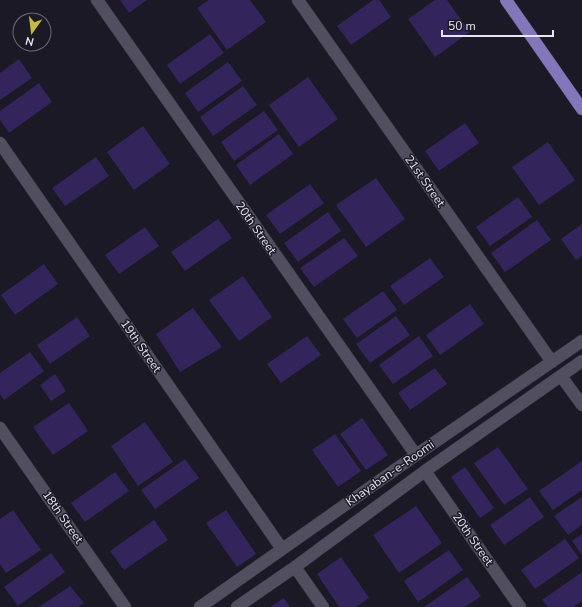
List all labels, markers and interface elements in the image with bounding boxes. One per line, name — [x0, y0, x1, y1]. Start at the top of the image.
north arrow — [12, 12, 52, 52]
scale bar — [442, 12, 553, 38]
text: 50 m — [448, 18, 476, 34]
text: N — [24, 33, 36, 49]
street label: 21st Street — [401, 152, 449, 211]
street label: 20th Street — [232, 198, 281, 258]
street label: 19th Street — [117, 316, 166, 376]
street label: Khayaban-e-Roomi — [343, 437, 437, 509]
street label: 18th Street — [39, 487, 88, 547]
street label: 20th Street — [449, 509, 498, 569]

